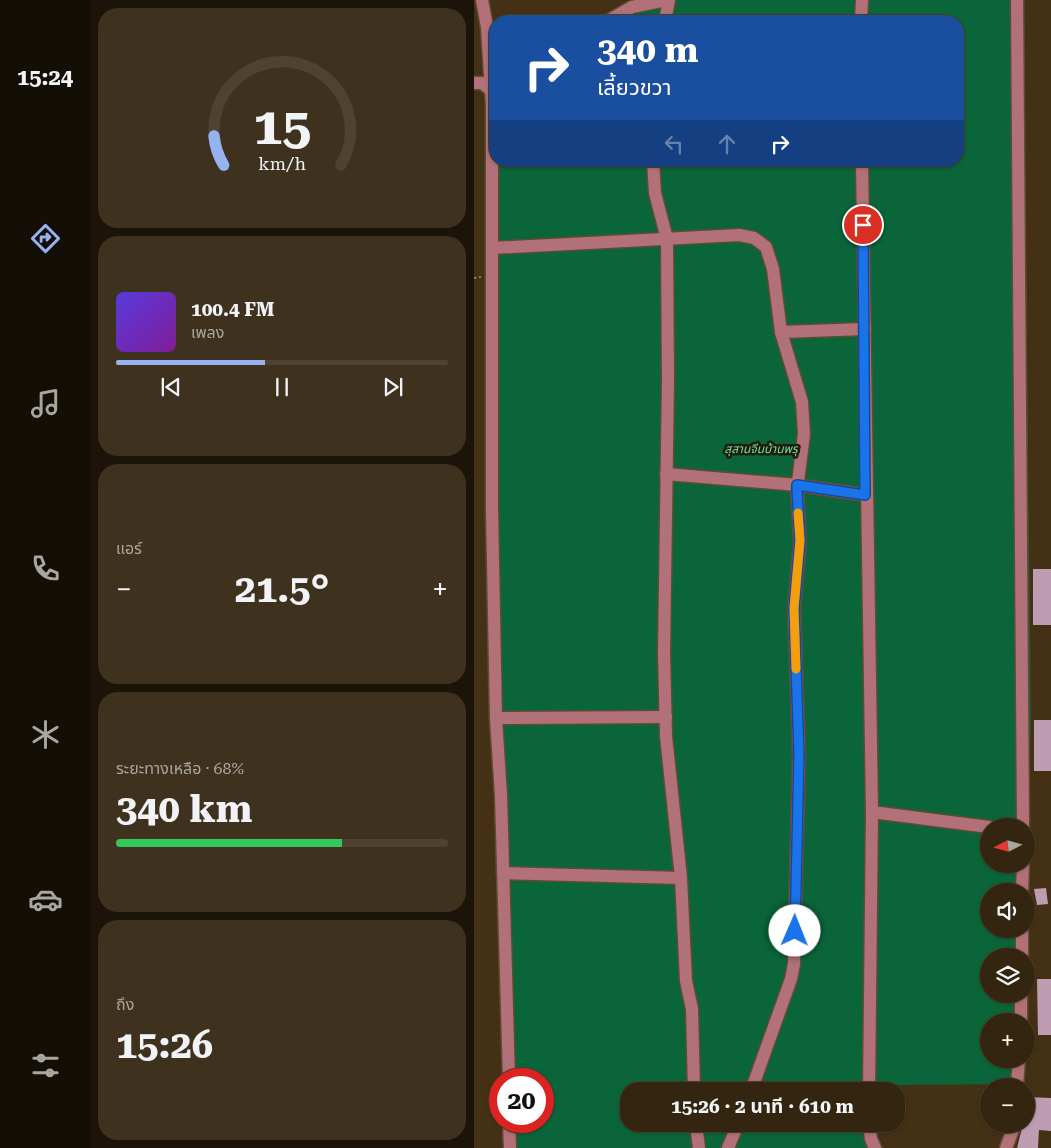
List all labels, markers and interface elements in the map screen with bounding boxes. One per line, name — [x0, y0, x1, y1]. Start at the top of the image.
text: 340 m — [597, 30, 698, 71]
icon: right — [514, 35, 579, 100]
text: 15:24 — [17, 65, 73, 90]
text: เลี้ยวขวา — [597, 75, 672, 100]
text: 15 — [253, 96, 311, 157]
icon: left — [660, 130, 688, 158]
icon: ahead — [713, 130, 741, 158]
icon: right — [766, 130, 794, 158]
text: km/h — [258, 153, 306, 174]
pin — [842, 204, 884, 246]
icon: arrive — [849, 211, 877, 239]
icon: directions — [28, 221, 63, 256]
text: 100.4 FM — [191, 298, 274, 321]
text: เพลง — [191, 323, 224, 342]
icon: previous — [157, 373, 185, 401]
icon: pause — [268, 373, 296, 401]
icon: next — [379, 373, 407, 401]
icon: music — [28, 386, 63, 421]
park label: สุสานจีนบ้านพรุ — [724, 442, 799, 457]
text: แอร์ — [116, 539, 142, 558]
icon: phone — [28, 551, 63, 586]
text: 21.5° — [235, 567, 329, 611]
text: − — [116, 573, 132, 606]
text: + — [432, 573, 448, 606]
icon: climate — [28, 717, 63, 752]
text: ระยะทางเหลือ · 68% — [116, 759, 244, 778]
text: 340 km — [116, 787, 252, 831]
north arrow — [980, 818, 1035, 872]
map controls — [980, 818, 1035, 1133]
icon: car — [28, 882, 63, 917]
button: sound — [980, 883, 1035, 938]
position arrow — [768, 904, 820, 956]
button: layers — [980, 948, 1035, 1003]
text: ถึง — [116, 995, 134, 1014]
button: + — [980, 1013, 1035, 1068]
text: 15:26 — [116, 1023, 213, 1067]
icon: filters — [28, 1048, 63, 1083]
speed limit sign: 20 — [489, 1068, 554, 1133]
button: − — [980, 1078, 1035, 1133]
text: 15:26 · 2 นาที · 610 m — [671, 1095, 854, 1118]

